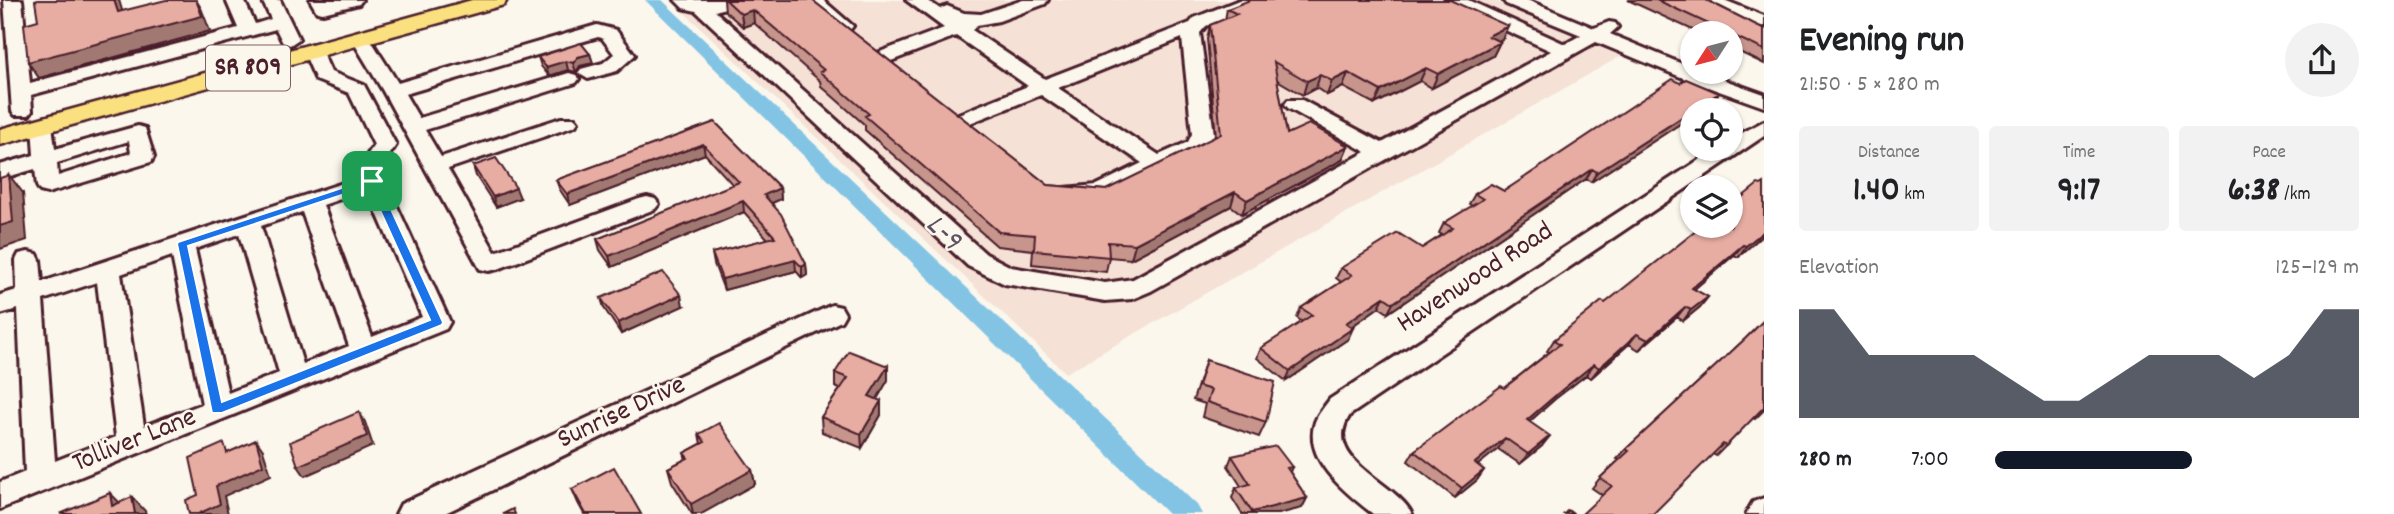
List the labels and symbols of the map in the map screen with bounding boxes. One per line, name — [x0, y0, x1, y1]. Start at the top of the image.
north arrow — [1680, 21, 1743, 84]
road number: SR 809 — [206, 45, 290, 90]
pin — [342, 151, 402, 211]
water label: L-9 — [914, 206, 971, 263]
street label: Havenwood Road — [1390, 213, 1562, 345]
street label: Sunrise Drive — [551, 367, 693, 461]
street label: Tolliver Lane — [67, 399, 203, 485]

